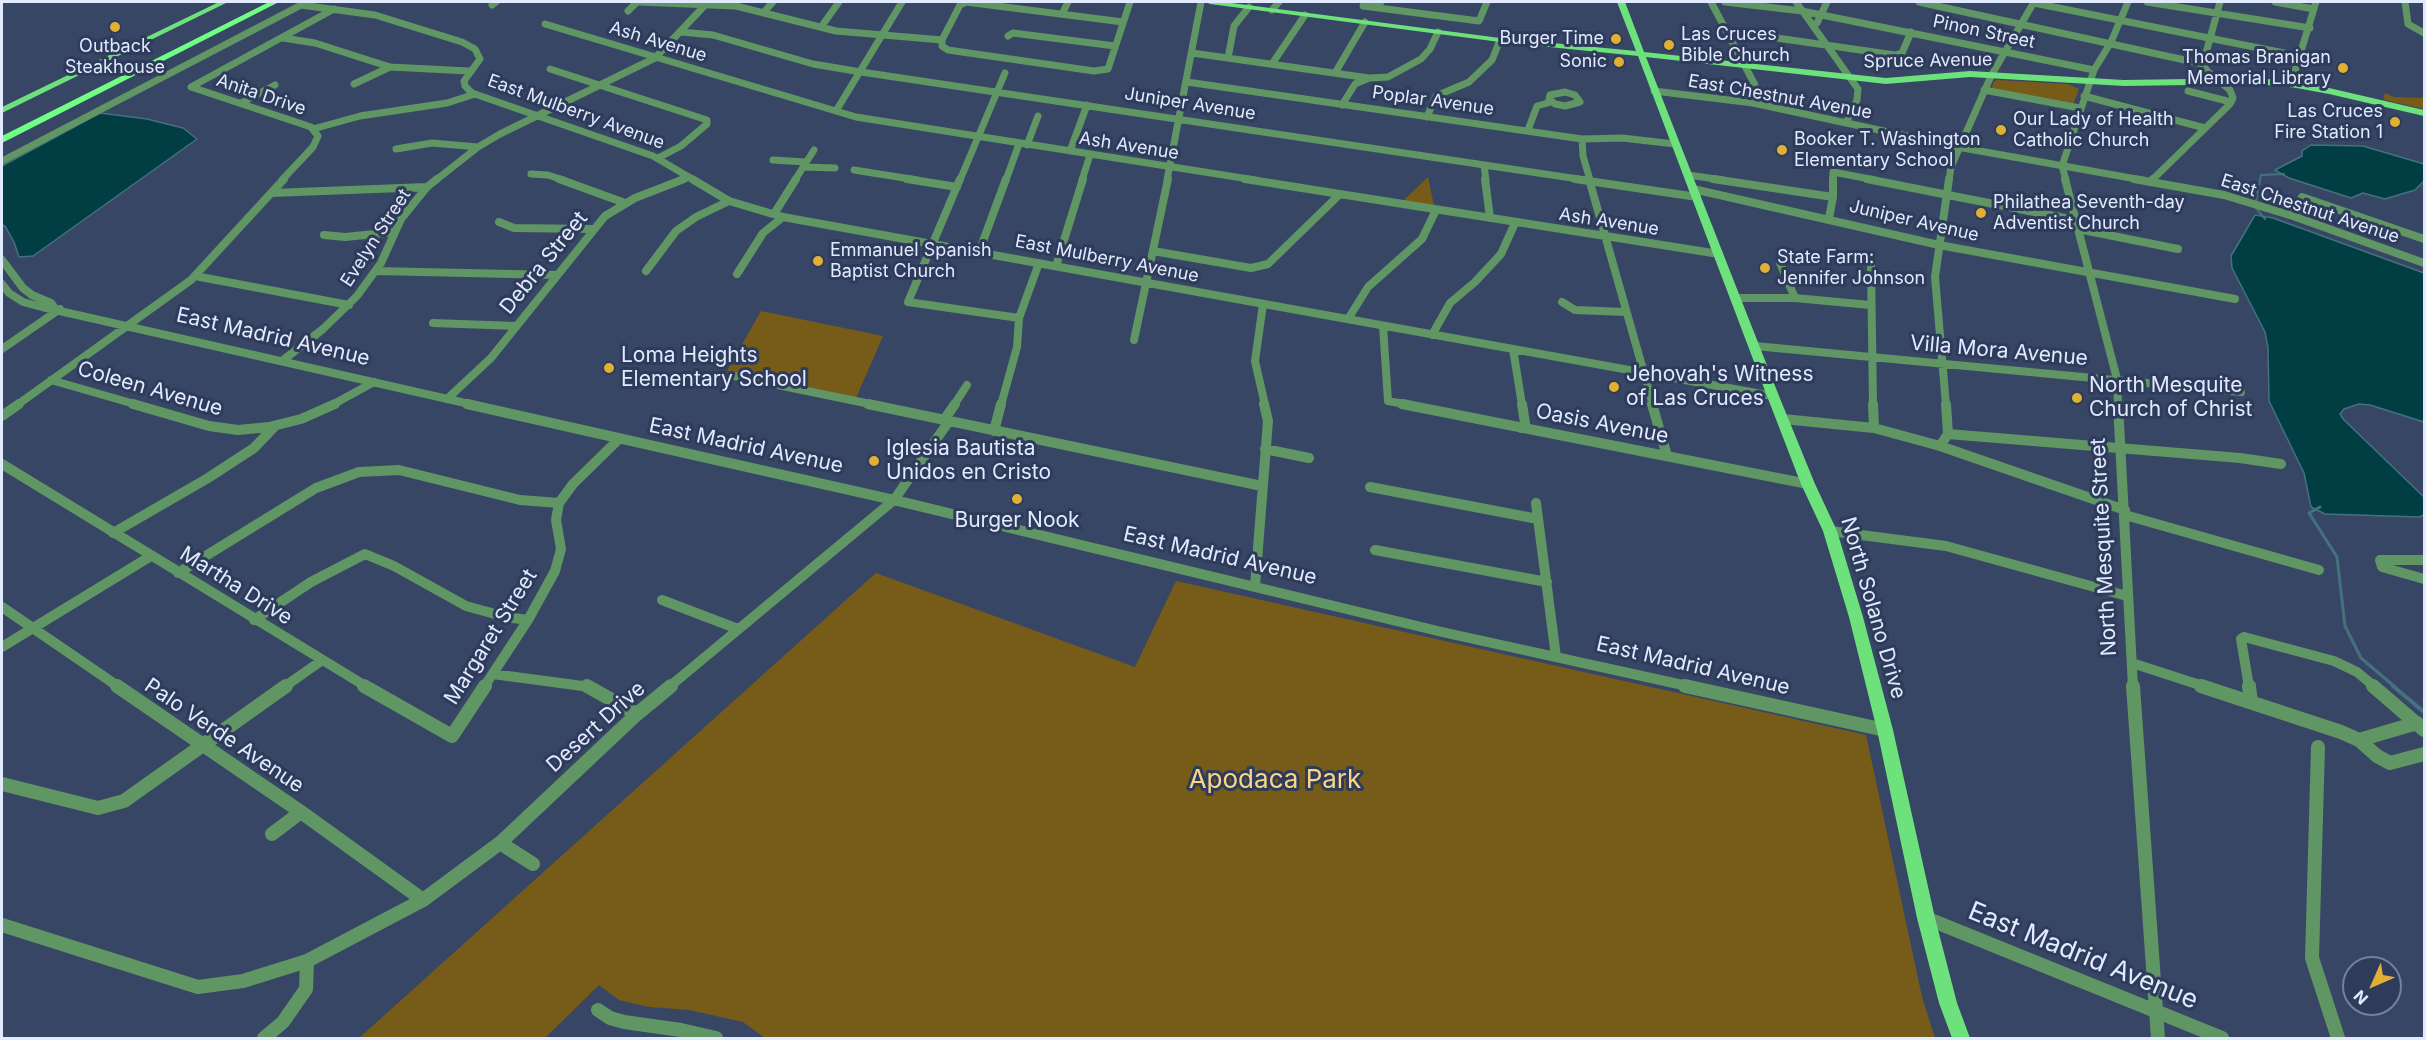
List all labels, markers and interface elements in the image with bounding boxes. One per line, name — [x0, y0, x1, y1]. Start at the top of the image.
street label: Pinon Street — [1931, 11, 2037, 53]
street label: Ash Avenue — [607, 17, 709, 67]
marker: Outback Steakhouse — [108, 20, 122, 34]
place label: Las Cruces Bible Church — [1681, 24, 1790, 66]
place label: Burger Time — [1499, 28, 1604, 50]
marker: Burger Time — [1609, 32, 1623, 46]
place label: Outback Steakhouse — [65, 36, 165, 78]
marker: Las Cruces Bible Church — [1662, 38, 1676, 52]
place label: Thomas Branigan Memorial Library — [2182, 47, 2331, 90]
street label: Spruce Avenue — [1863, 49, 1993, 73]
place label: Sonic — [1559, 51, 1607, 73]
marker: Sonic — [1612, 55, 1626, 69]
marker: Thomas Branigan Memorial Library — [2336, 61, 2350, 75]
street label: Anita Drive — [213, 70, 309, 120]
street label: East Mulberry Avenue — [485, 70, 667, 154]
street label: East Chestnut Avenue — [1686, 70, 1874, 124]
street label: Poplar Avenue — [1371, 82, 1495, 120]
street label: Juniper Avenue — [1123, 83, 1257, 125]
place label: Las Cruces Fire Station 1 — [2274, 101, 2383, 144]
place label: Our Lady of Health Catholic Church — [2013, 109, 2174, 152]
marker: Las Cruces Fire Station 1 — [2388, 115, 2402, 129]
marker: Our Lady of Health Catholic Church — [1994, 123, 2008, 137]
street label: Ash Avenue — [1078, 127, 1180, 165]
place label: Booker T. Washington Elementary School — [1794, 129, 1981, 172]
marker: Booker T. Washington Elementary School — [1775, 143, 1789, 157]
street label: East Chestnut Avenue — [2218, 170, 2402, 248]
street label: Evelyn Street — [336, 185, 416, 291]
place label: Philathea Seventh-day Adventist Church — [1993, 192, 2185, 234]
street label: Juniper Avenue — [1847, 196, 1981, 246]
street label: Ash Avenue — [1558, 203, 1660, 241]
street label: Debra Street — [495, 206, 593, 320]
marker: Philathea Seventh-day Adventist Church — [1974, 206, 1988, 220]
street label: East Mulberry Avenue — [1013, 231, 1201, 287]
place label: Emmanuel Spanish Baptist Church — [830, 240, 992, 282]
place label: State Farm: Jennifer Johnson — [1777, 247, 1925, 290]
marker: Emmanuel Spanish Baptist Church — [811, 254, 825, 268]
marker: State Farm: Jennifer Johnson — [1758, 261, 1772, 275]
street label: East Madrid Avenue — [174, 302, 372, 372]
street label: Villa Mora Avenue — [1909, 331, 2089, 371]
place label: Loma Heights Elementary School — [621, 343, 807, 393]
street label: Coleen Avenue — [75, 356, 225, 422]
marker: Loma Heights Elementary School — [602, 361, 616, 375]
place label: Jehovah's Witness of Las Cruces — [1626, 362, 1813, 412]
place label: North Mesquite Church of Christ — [2089, 373, 2252, 423]
marker: Jehovah's Witness of Las Cruces — [1607, 380, 1621, 394]
marker: North Mesquite Church of Christ — [2070, 391, 2084, 405]
street label: Oasis Avenue — [1533, 399, 1671, 449]
street label: East Madrid Avenue — [647, 413, 845, 479]
place label: Iglesia Bautista Unidos en Cristo — [886, 436, 1051, 486]
street label: North Mesquite Street — [2086, 437, 2122, 657]
marker: Iglesia Bautista Unidos en Cristo — [867, 454, 881, 468]
marker: Burger Nook — [1010, 492, 1024, 506]
place label: Burger Nook — [954, 508, 1080, 534]
street label: North Solano Drive — [1835, 514, 1911, 702]
street label: East Madrid Avenue — [1121, 521, 1319, 591]
street label: Martha Drive — [175, 541, 297, 631]
street label: Margaret Street — [439, 565, 543, 709]
street label: East Madrid Avenue — [1594, 631, 1792, 701]
street label: Palo Verde Avenue — [140, 673, 308, 799]
street label: Desert Drive — [542, 676, 650, 778]
park label: Apodaca Park — [1189, 764, 1361, 796]
street label: East Madrid Avenue — [1964, 896, 2202, 1016]
north arrow — [2342, 956, 2402, 1016]
text: N — [2349, 986, 2372, 1009]

